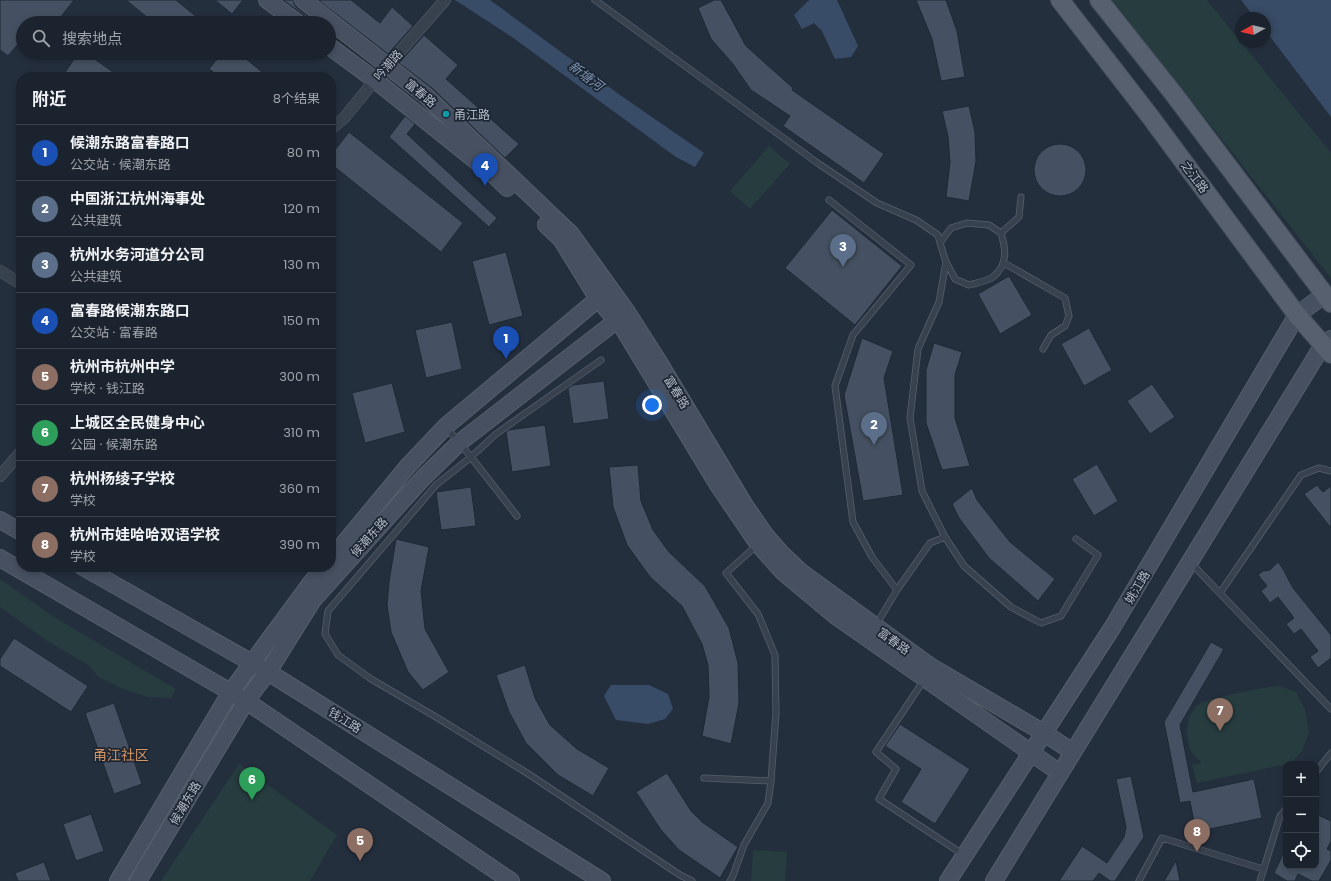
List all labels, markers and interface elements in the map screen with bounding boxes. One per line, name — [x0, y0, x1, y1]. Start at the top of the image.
north arrow — [1235, 12, 1271, 48]
search box — [16, 16, 336, 60]
icon: search — [30, 27, 52, 49]
text: 搜索地点 — [62, 28, 122, 49]
street label: 吟潮路 — [370, 46, 406, 84]
water label: 新塘河 — [565, 57, 610, 97]
street label: 富春路 — [402, 75, 440, 111]
text: 附近 — [32, 87, 66, 111]
text: 8个结果 — [273, 89, 320, 108]
place label: 甬江路 — [454, 106, 490, 123]
marker: 甬江路 — [441, 109, 451, 119]
text: 候潮东路富春路口 — [70, 132, 190, 153]
text: 1 — [43, 143, 47, 162]
text: 80 m — [287, 143, 320, 162]
pin: 4 — [472, 153, 498, 186]
text: 公交站 · 候潮东路 — [70, 155, 171, 174]
street label: 之江路 — [1177, 158, 1213, 196]
text: 中国浙江杭州海事处 — [70, 188, 205, 209]
text: 2 — [41, 199, 49, 218]
text: 120 m — [283, 199, 320, 218]
text: 公共建筑 — [70, 211, 122, 230]
pin: 3 — [830, 234, 856, 267]
text: 杭州水务河道分公司 — [70, 244, 205, 265]
text: 3 — [41, 255, 49, 274]
text: 130 m — [283, 255, 320, 274]
text: 公共建筑 — [70, 267, 122, 286]
text: 富春路候潮东路口 — [70, 300, 190, 321]
text: 4 — [41, 311, 49, 330]
text: 150 m — [283, 311, 320, 330]
text: 公交站 · 富春路 — [70, 323, 158, 342]
pin: 1 — [493, 326, 519, 359]
text: 杭州市杭州中学 — [70, 356, 175, 377]
text: 5 — [41, 367, 49, 386]
text: 300 m — [279, 367, 320, 386]
street label: 富春路 — [660, 372, 694, 412]
text: 学校 · 钱江路 — [70, 379, 145, 398]
your location — [642, 395, 662, 415]
text: 上城区全民健身中心 — [70, 412, 205, 433]
pin: 2 — [861, 412, 887, 445]
text: 6 — [41, 423, 49, 442]
text: 310 m — [283, 423, 320, 442]
text: 公园 · 候潮东路 — [70, 435, 158, 454]
text: 杭州杨绫子学校 — [70, 468, 175, 489]
text: 7 — [42, 479, 48, 498]
text: 360 m — [279, 479, 320, 498]
text: 学校 — [70, 491, 96, 510]
street label: 候潮东路 — [347, 513, 391, 561]
text: 杭州市娃哈哈双语学校 — [70, 524, 220, 545]
text: 8 — [41, 535, 49, 554]
text: 390 m — [279, 535, 320, 554]
text: 学校 — [70, 547, 96, 566]
street label: 姚江路 — [1120, 567, 1154, 607]
street label: 富春路 — [874, 624, 914, 658]
pin: 7 — [1207, 698, 1233, 731]
street label: 钱江路 — [325, 703, 365, 737]
district label: 甬江社区 — [93, 745, 149, 765]
map controls — [1283, 761, 1319, 869]
button: + — [1283, 761, 1319, 797]
pin: 6 — [239, 767, 265, 800]
street label: 候潮东路 — [165, 778, 205, 828]
button: − — [1283, 797, 1319, 833]
pin: 8 — [1184, 819, 1210, 852]
pin: 5 — [347, 828, 373, 861]
button: locate — [1283, 833, 1319, 869]

